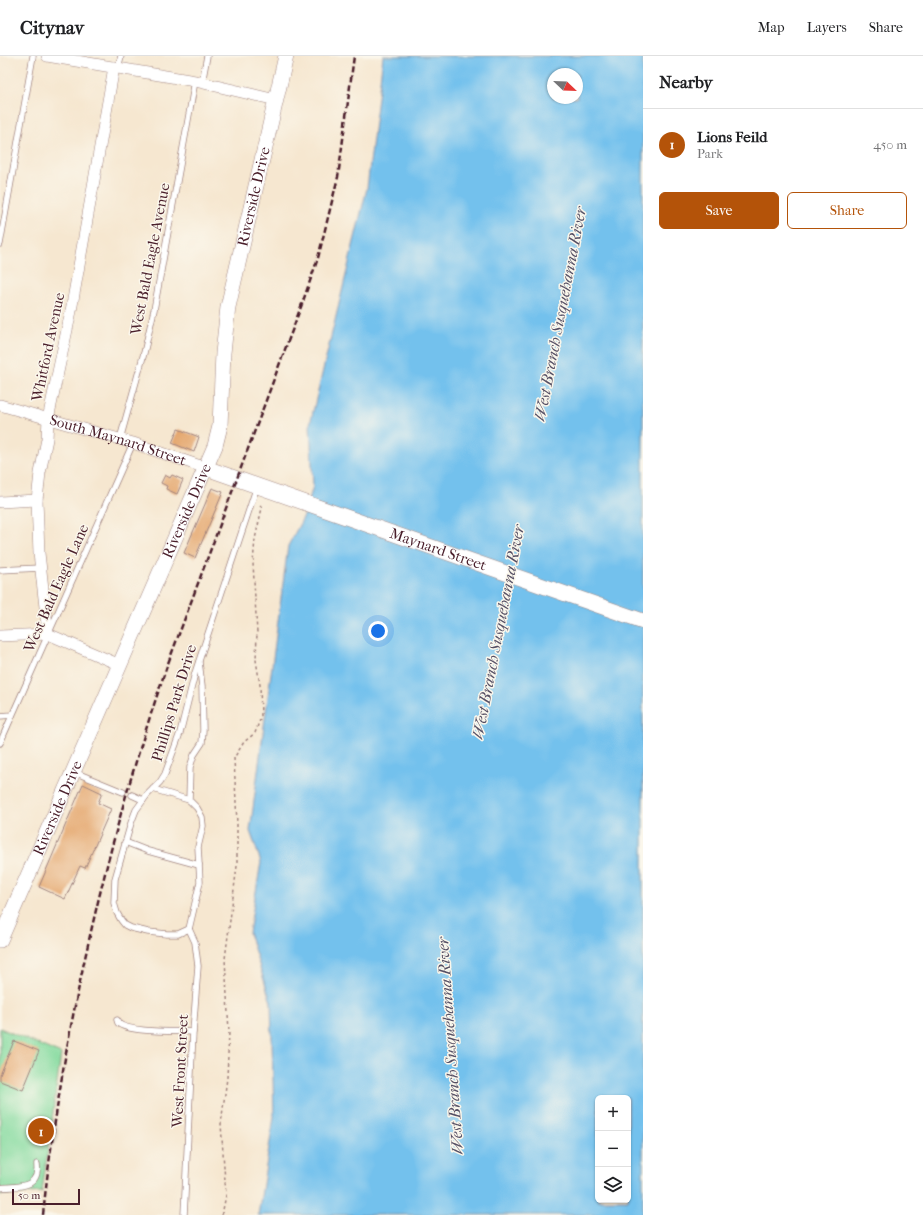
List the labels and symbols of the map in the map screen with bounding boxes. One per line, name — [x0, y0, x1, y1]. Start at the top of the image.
north arrow — [547, 68, 583, 104]
street label: Riverside Drive — [233, 145, 274, 248]
street label: West Bald Eagle Avenue — [126, 181, 174, 338]
water label: West Branch Susquehanna River — [530, 203, 590, 423]
street label: Whitford Avenue — [27, 290, 68, 404]
street label: South Maynard Street — [48, 411, 189, 470]
street label: Riverside Drive — [158, 460, 215, 561]
street label: West Bald Eagle Lane — [19, 521, 93, 656]
water label: West Branch Susquehanna River — [468, 521, 528, 741]
street label: Maynard Street — [387, 524, 490, 575]
your location — [368, 621, 388, 641]
street label: Phillips Park Drive — [148, 642, 200, 764]
street label: Riverside Drive — [29, 757, 86, 858]
water label: West Branch Susquehanna River — [433, 935, 467, 1155]
street label: West Front Street — [168, 1013, 192, 1129]
pin: 1 — [28, 1116, 54, 1146]
scale bar — [12, 1187, 80, 1206]

